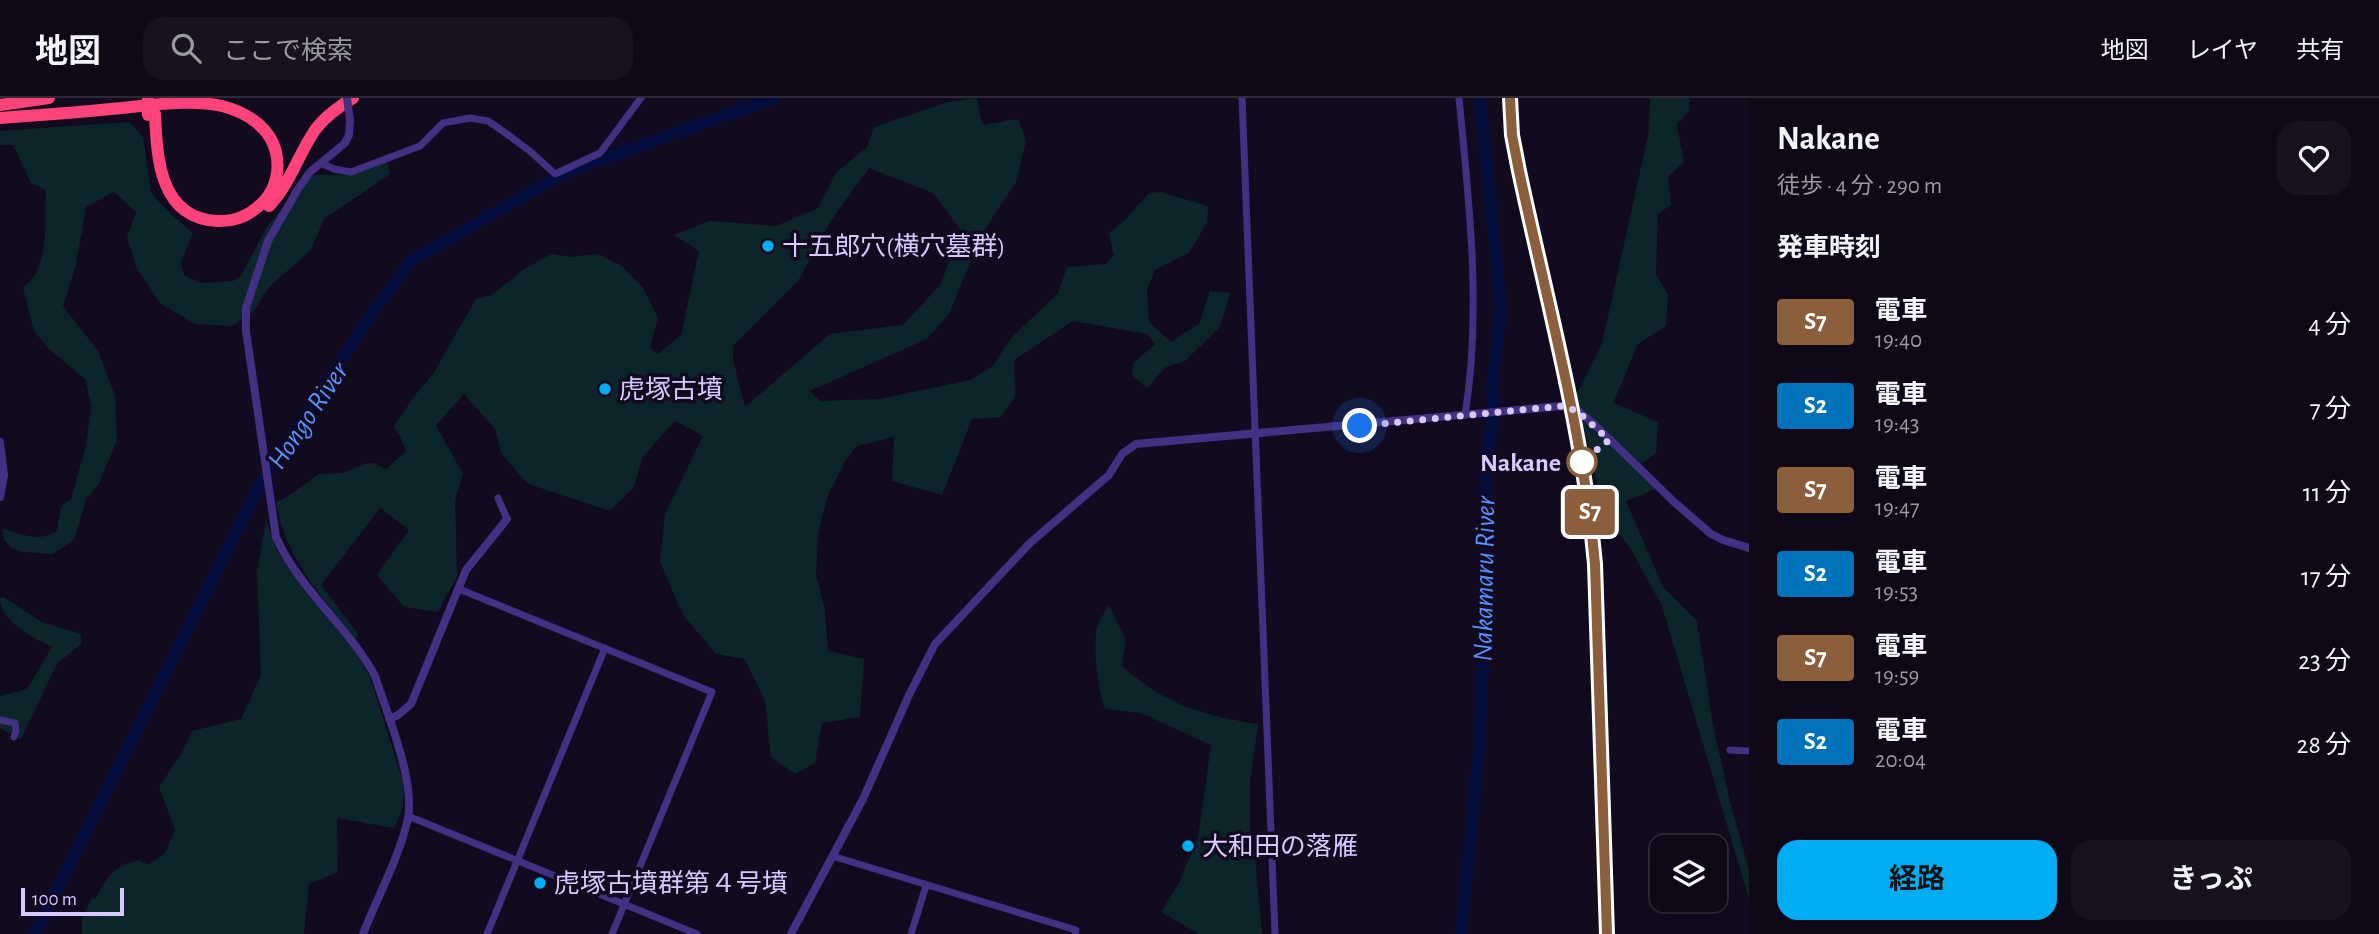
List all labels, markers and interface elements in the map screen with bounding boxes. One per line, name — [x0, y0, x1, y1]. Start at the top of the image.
search box — [143, 17, 633, 80]
icon: search — [167, 29, 205, 67]
text: 地図 — [35, 36, 101, 69]
text: ここで検索 — [223, 38, 353, 64]
text: 地図 — [2101, 39, 2149, 63]
text: レイヤ — [2187, 39, 2258, 63]
text: 共有 — [2296, 39, 2344, 63]
button: heart — [2277, 121, 2351, 195]
text: Nakane — [1777, 123, 1880, 156]
text: 徒歩 · 4 分 · 290 m — [1777, 175, 1942, 198]
place label: 十五郎穴(横穴墓群) — [782, 233, 1005, 260]
text: 発車時刻 — [1777, 235, 1881, 261]
marker: 十五郎穴(横穴墓群) — [760, 238, 776, 254]
text: 電車 — [1875, 298, 1927, 324]
text: S7 — [1804, 310, 1827, 334]
text: 4 分 — [2308, 312, 2351, 338]
text: 19:40 — [1875, 329, 1922, 352]
water label: Hongo River — [263, 357, 355, 474]
place label: 虎塚古墳 — [619, 376, 723, 403]
marker: 虎塚古墳 — [597, 381, 613, 397]
text: 電車 — [1875, 382, 1927, 408]
text: S2 — [1804, 394, 1827, 418]
text: 7 分 — [2310, 396, 2351, 422]
your location — [1342, 408, 1377, 443]
text: 19:43 — [1875, 413, 1920, 436]
marker: Nakane — [1567, 447, 1597, 477]
place label: Nakane — [1480, 450, 1561, 476]
text: 電車 — [1875, 466, 1927, 492]
text: S7 — [1804, 478, 1827, 502]
text: 11 分 — [2303, 480, 2351, 506]
line badge: S7 — [1558, 489, 1622, 535]
water label: Nakamaru River — [1470, 495, 1500, 662]
text: 19:47 — [1875, 497, 1920, 520]
text: S7 — [1579, 500, 1601, 524]
text: 電車 — [1875, 550, 1927, 576]
text: S2 — [1804, 562, 1827, 586]
text: 17 分 — [2301, 564, 2351, 590]
text: 19:53 — [1875, 581, 1918, 604]
text: 電車 — [1875, 634, 1927, 660]
text: S7 — [1804, 646, 1827, 670]
text: 23 分 — [2298, 648, 2351, 674]
text: 19:59 — [1875, 665, 1919, 688]
text: 電車 — [1875, 718, 1927, 744]
text: S2 — [1804, 730, 1827, 754]
text: 28 分 — [2297, 732, 2351, 758]
text: 20:04 — [1875, 749, 1926, 772]
place label: 大和田の落雁 — [1202, 833, 1358, 860]
map controls — [1650, 835, 1727, 912]
button: layers — [1650, 835, 1727, 912]
marker: 大和田の落雁 — [1180, 838, 1196, 854]
button: 経路 — [1777, 840, 2057, 920]
button: きっぷ — [2071, 840, 2351, 920]
place label: 虎塚古墳群第４号墳 — [554, 870, 788, 897]
marker: 虎塚古墳群第４号墳 — [532, 875, 548, 891]
scale bar — [21, 885, 124, 917]
text: 100 m — [32, 890, 77, 909]

